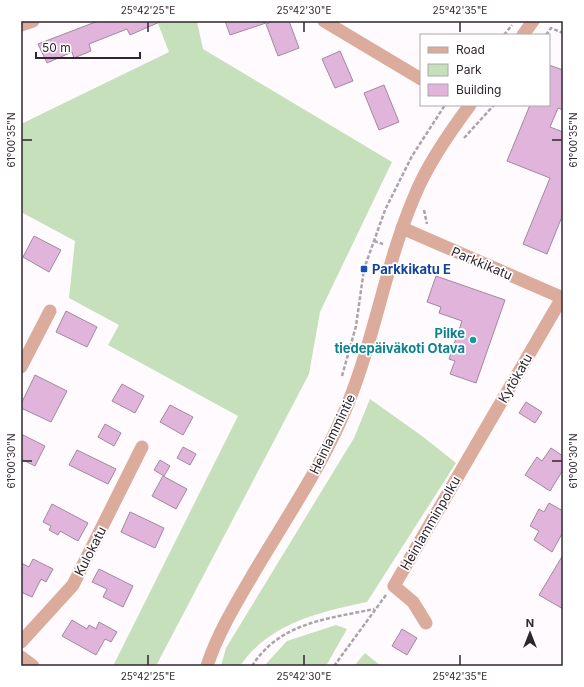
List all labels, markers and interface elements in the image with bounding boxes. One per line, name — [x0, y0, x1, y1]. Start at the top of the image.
text: 25°42'25"E — [121, 4, 175, 16]
text: 25°42'30"E — [277, 4, 332, 16]
text: 25°42'35"E — [433, 4, 487, 16]
scale bar — [36, 34, 140, 60]
legend — [420, 34, 550, 106]
text: 50 m — [42, 40, 71, 55]
text: Road — [456, 42, 485, 57]
text: Park — [456, 62, 482, 77]
text: Building — [456, 82, 501, 97]
text: 61°00'35"N — [5, 113, 17, 167]
text: 61°00'35"N — [567, 113, 579, 167]
street label: Parkkikatu — [449, 243, 515, 283]
place label: Parkkikatu E — [372, 261, 451, 277]
marker: Parkkikatu E — [359, 264, 369, 274]
place label: Pilke tiedepäiväkoti Otava — [334, 325, 465, 356]
marker: Pilke tiedepäiväkoti Otava — [468, 335, 478, 345]
street label: Kytökatu — [495, 351, 535, 405]
street label: Heinlammintie — [306, 391, 358, 477]
text: 61°00'30"N — [5, 433, 17, 489]
text: 61°00'30"N — [567, 433, 579, 489]
street label: Heinlamminpolku — [397, 473, 463, 573]
street label: Kulokatu — [71, 524, 109, 578]
north arrow — [510, 613, 550, 653]
text: N — [526, 616, 534, 630]
text: 25°42'25"E — [121, 670, 175, 682]
text: 25°42'30"E — [277, 670, 332, 682]
text: 25°42'35"E — [433, 670, 487, 682]

